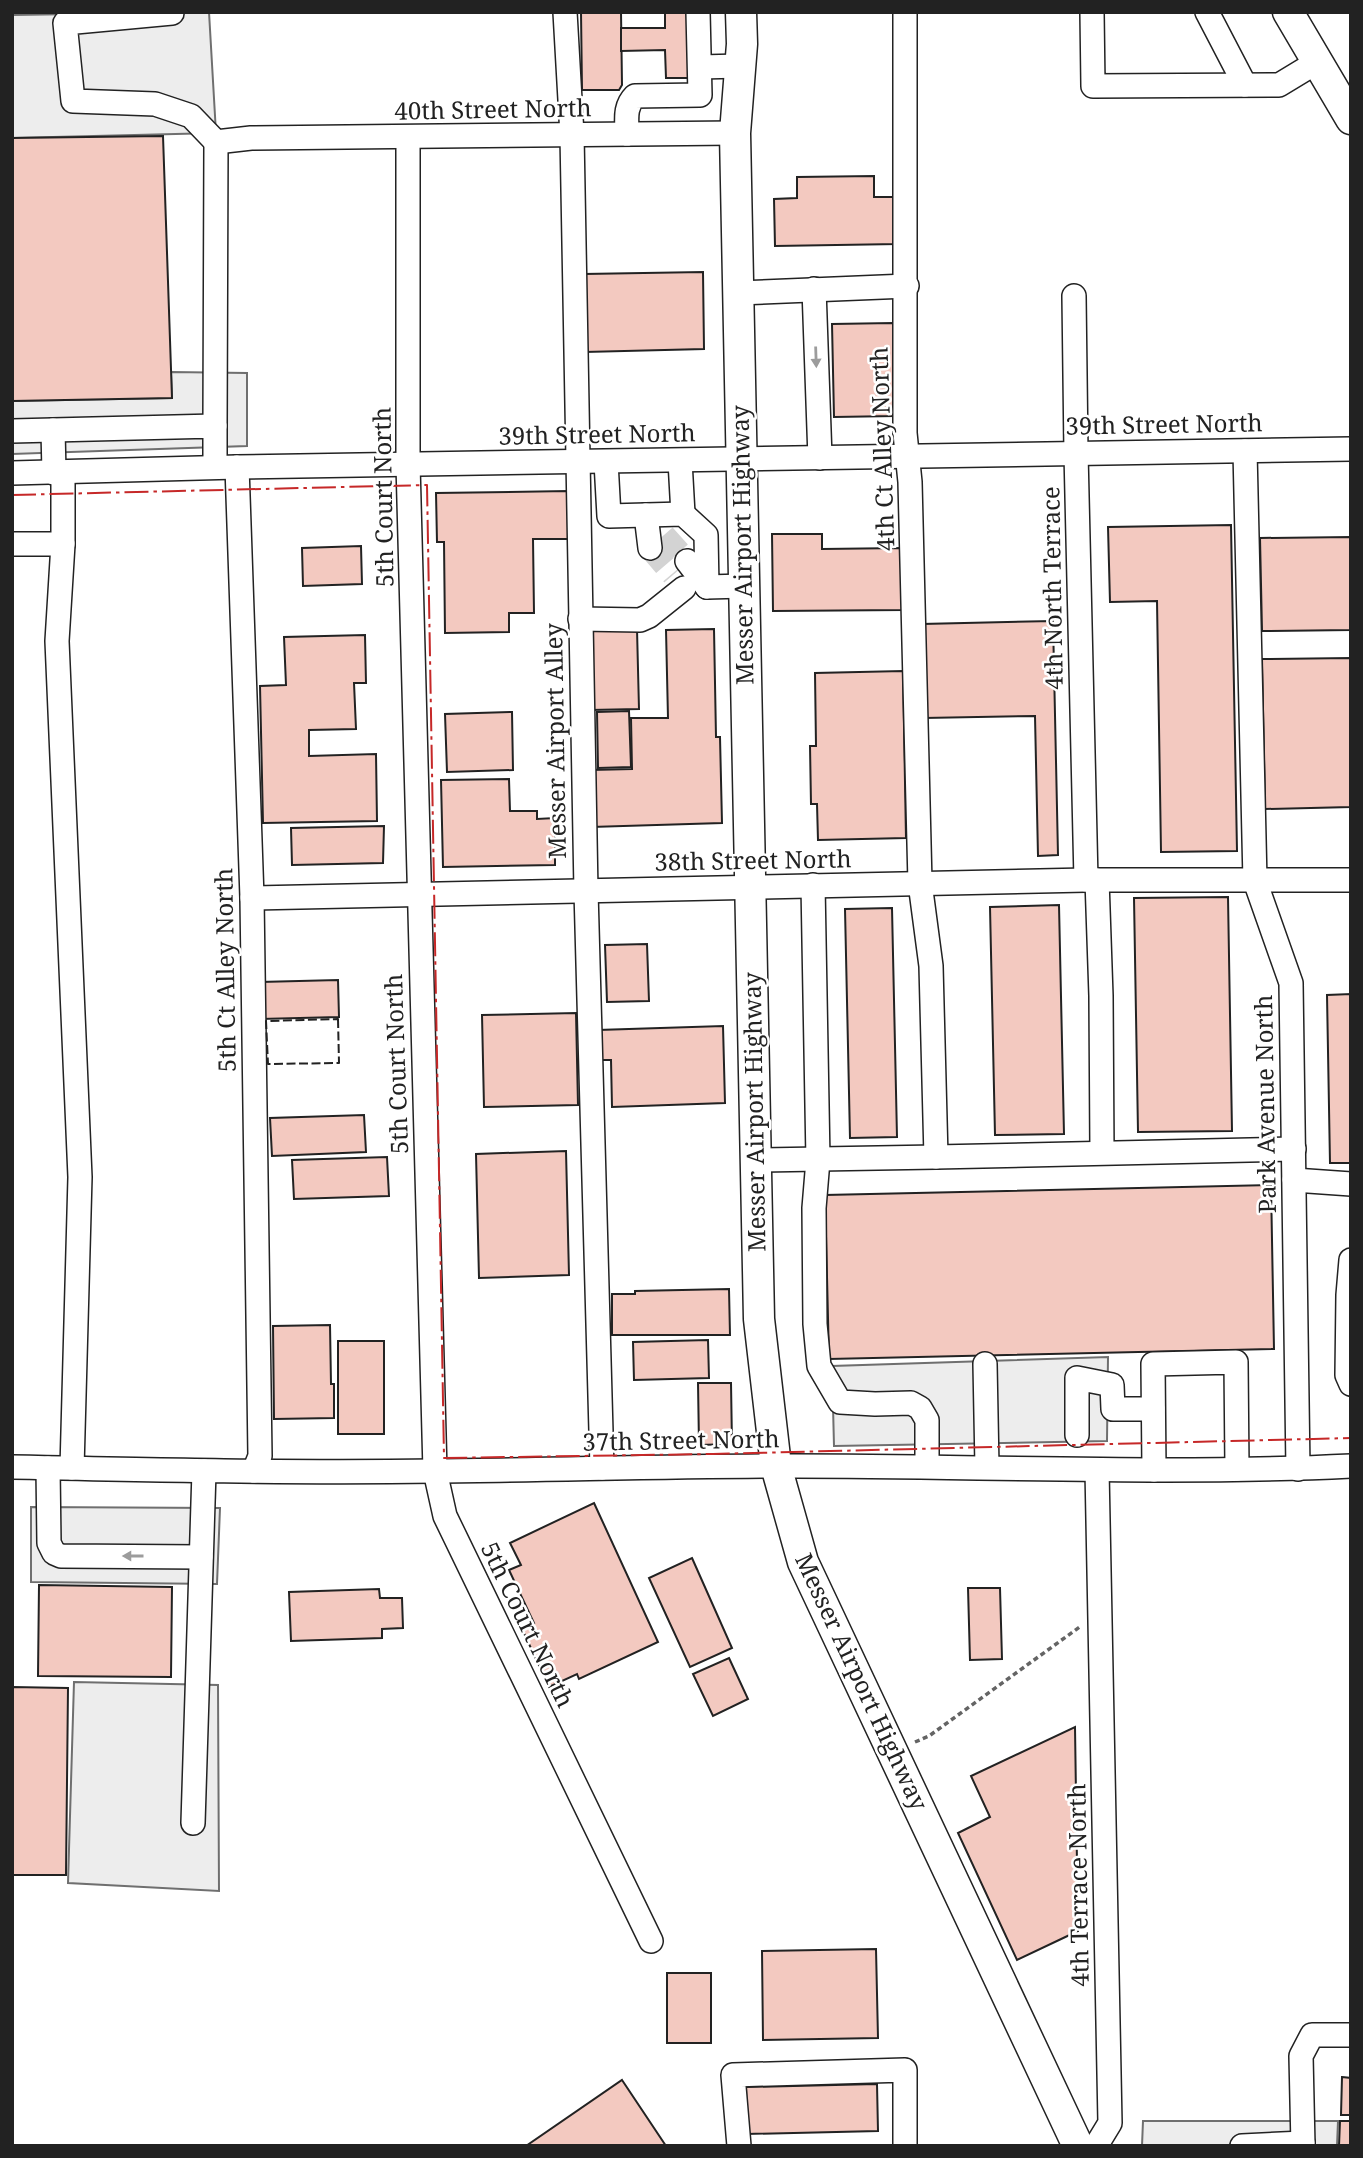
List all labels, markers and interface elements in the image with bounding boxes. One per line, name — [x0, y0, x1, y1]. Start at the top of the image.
street label: 40th Street North — [394, 90, 592, 127]
street label: 4th Ct Alley North — [861, 346, 902, 552]
one-way arrow — [811, 347, 822, 369]
street label: Messer Airport Highway — [723, 404, 760, 685]
street label: 39th Street North — [1065, 405, 1263, 442]
street label: 5th Court North — [364, 407, 401, 587]
street label: 39th Street North — [498, 415, 696, 452]
street label: 4th North Terrace — [1033, 486, 1070, 690]
street label: Messer Airport Alley — [536, 622, 573, 859]
street label: 38th Street North — [654, 841, 852, 878]
street label: 5th Ct Alley North — [206, 868, 243, 1072]
street label: Messer Airport Highway — [735, 971, 772, 1252]
street label: 5th Court North — [376, 973, 415, 1155]
street label: Park Avenue North — [1246, 994, 1283, 1214]
street label: 37th Street North — [582, 1421, 780, 1458]
street label: 5th Court North — [474, 1536, 583, 1713]
street label: Messer Airport Highway — [788, 1548, 937, 1816]
one-way arrow — [122, 1550, 144, 1562]
street label: 4th Terrace North — [1059, 1783, 1096, 1987]

